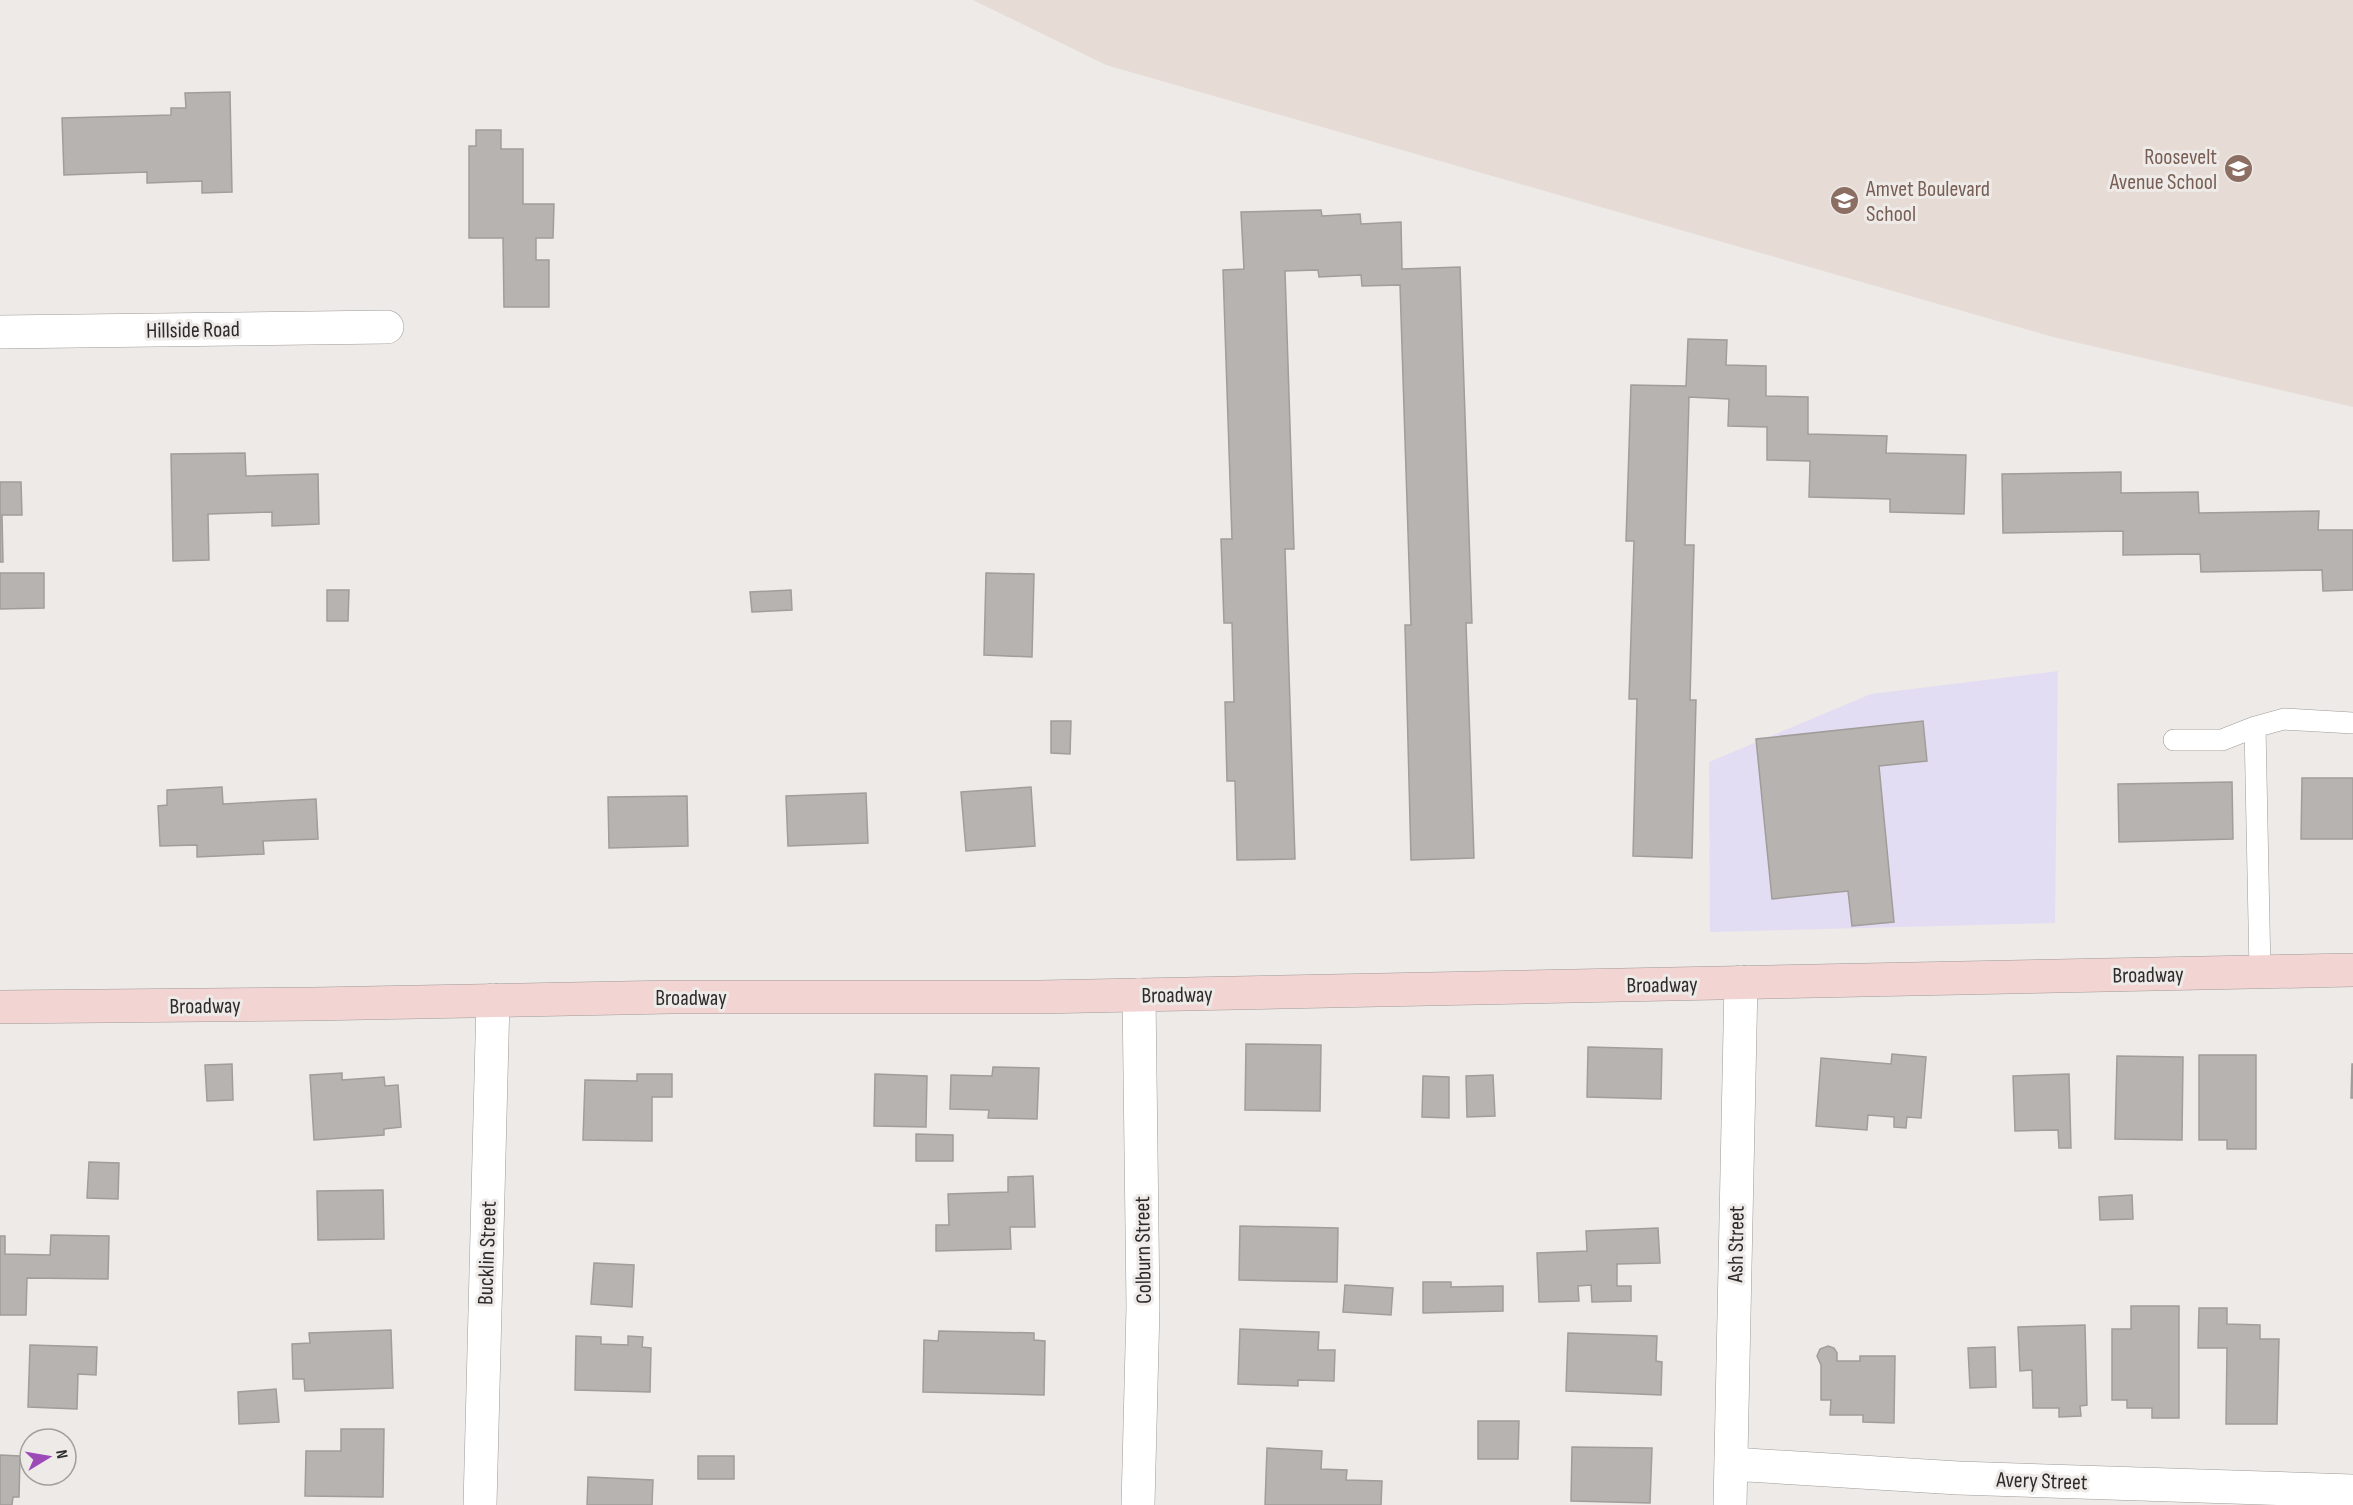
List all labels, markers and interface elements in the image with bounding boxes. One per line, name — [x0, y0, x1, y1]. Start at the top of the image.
place label: Roosevelt Avenue School — [2109, 144, 2217, 196]
school or university icon: Roosevelt Avenue School — [2222, 153, 2254, 185]
place label: Amvet Boulevard School — [1865, 176, 1990, 228]
school or university icon: Amvet Boulevard School — [1829, 185, 1861, 217]
street label: Hillside Road — [146, 316, 240, 345]
street label: Broadway — [2112, 961, 2184, 990]
street label: Broadway — [1626, 971, 1698, 1000]
street label: Broadway — [1141, 981, 1213, 1010]
street label: Broadway — [655, 985, 727, 1012]
street label: Broadway — [169, 992, 241, 1021]
street label: Colburn Street — [1129, 1196, 1158, 1304]
street label: Bucklin Street — [472, 1200, 503, 1306]
street label: Ash Street — [1722, 1205, 1751, 1284]
north arrow — [18, 1427, 78, 1487]
text: N — [51, 1448, 71, 1460]
street label: Avery Street — [1995, 1466, 2088, 1497]

